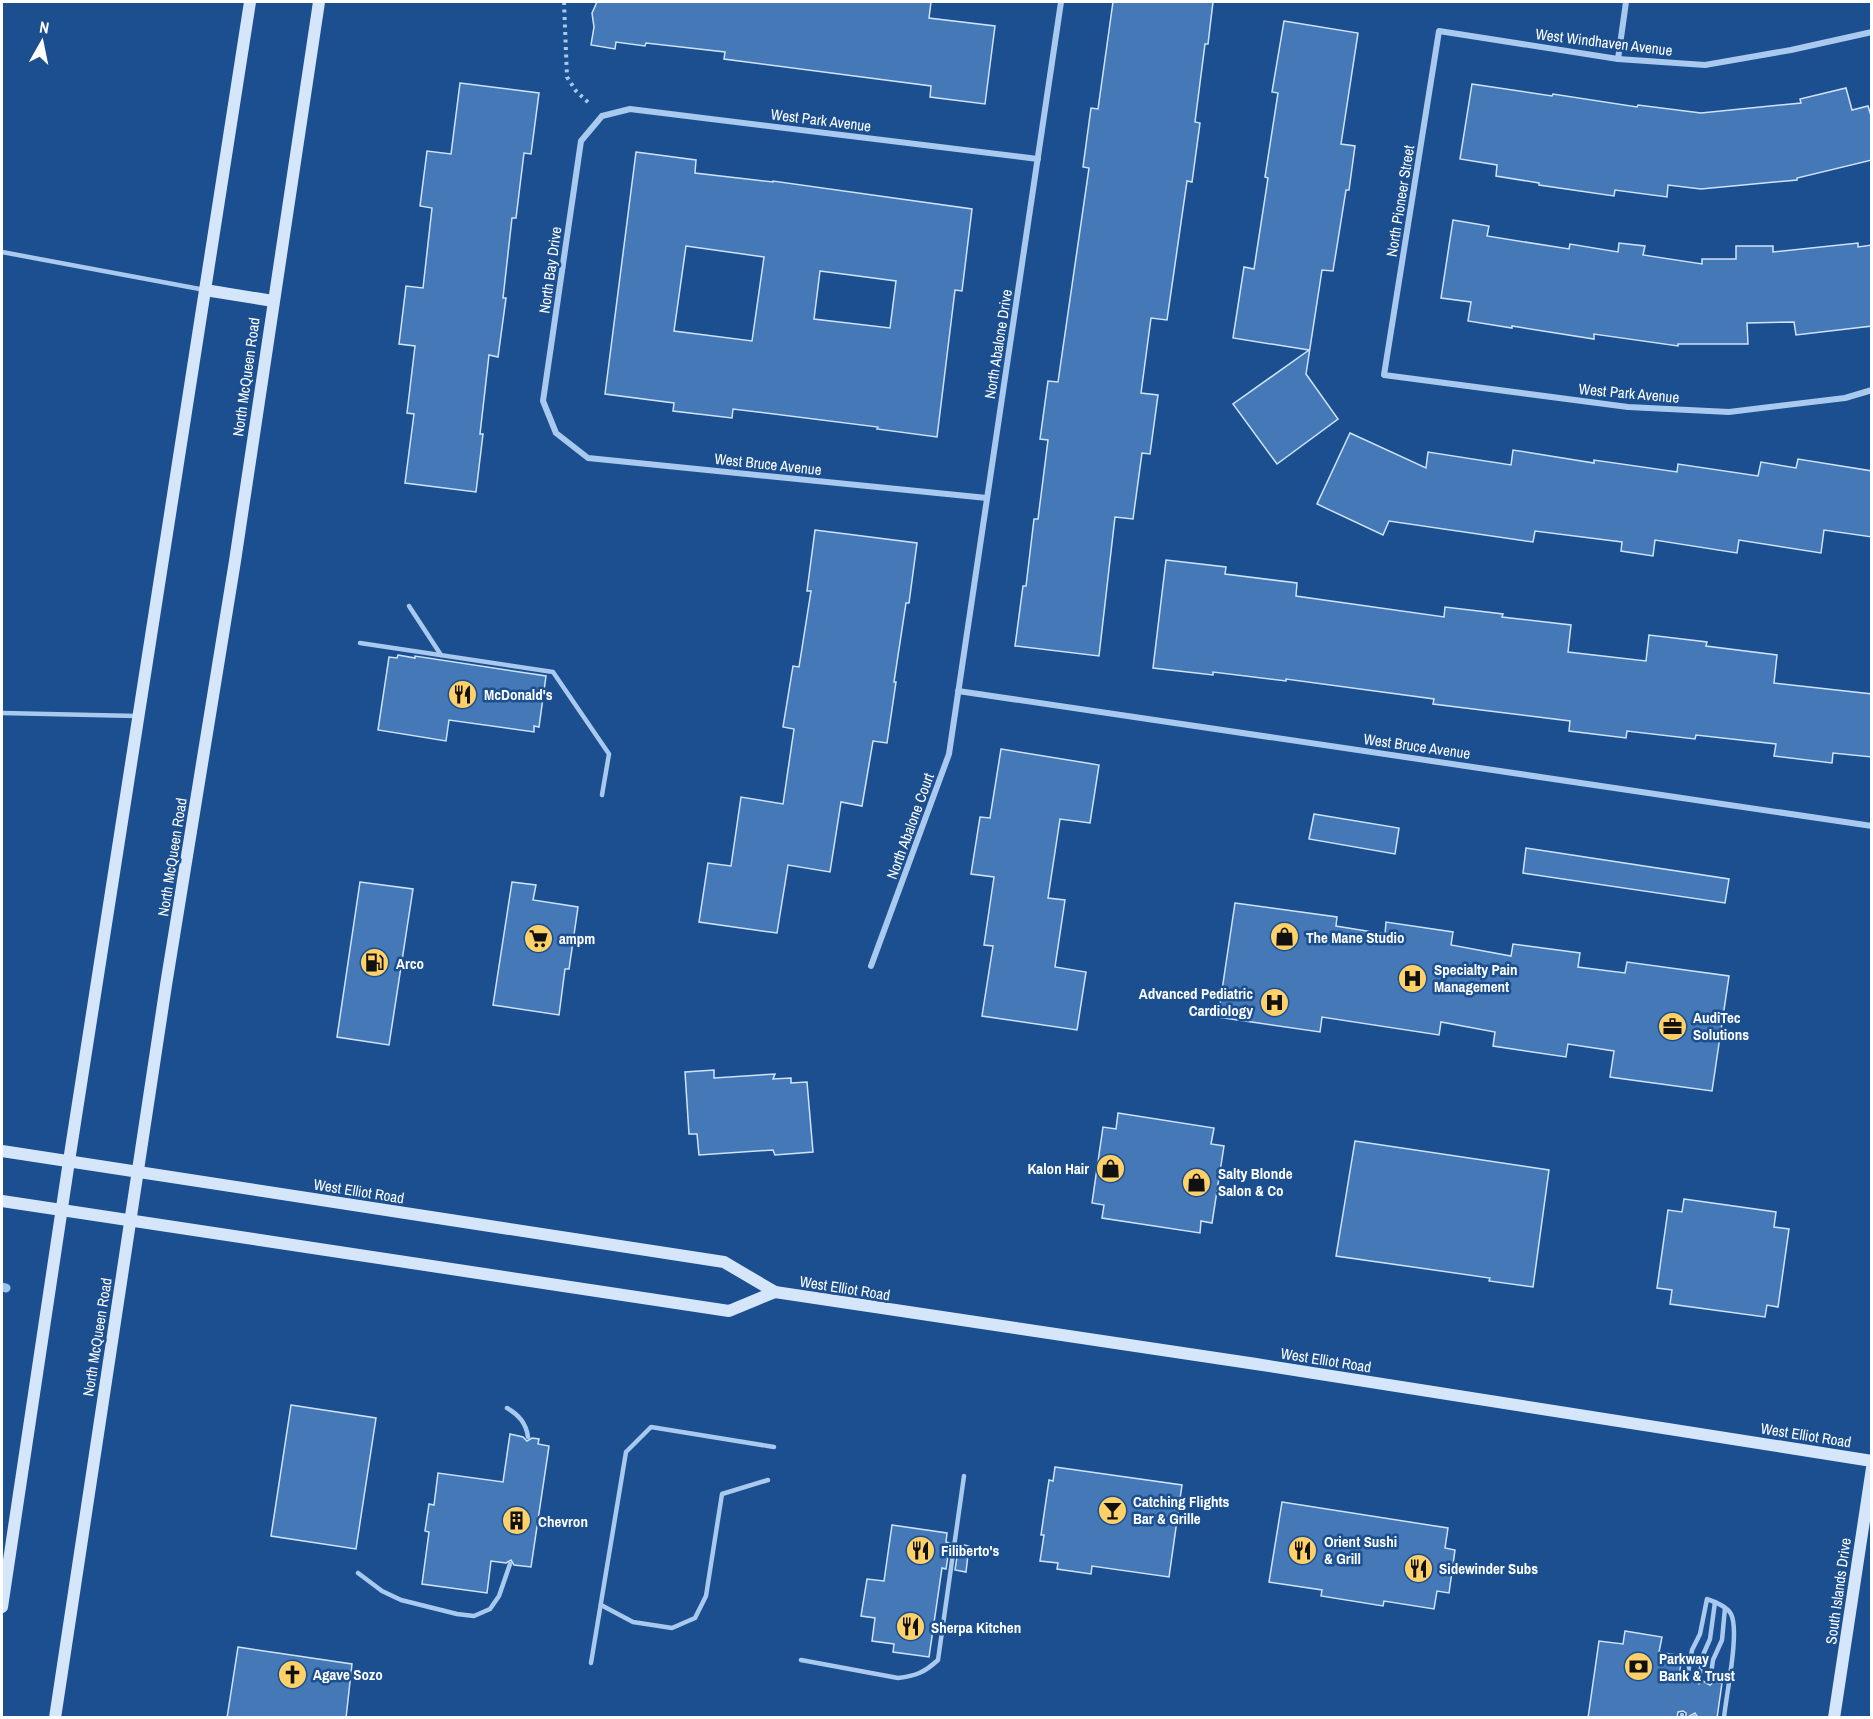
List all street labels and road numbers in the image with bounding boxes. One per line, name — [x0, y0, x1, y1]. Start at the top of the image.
street label: West Windhaven Avenue — [1534, 23, 1674, 61]
street label: West Park Avenue — [770, 103, 872, 137]
street label: North Pioneer Street — [1381, 143, 1419, 258]
street label: North Bay Drive — [534, 225, 567, 315]
street label: North Abalone Drive — [979, 288, 1017, 400]
street label: North McQueen Road — [227, 316, 265, 438]
street label: West Park Avenue — [1578, 378, 1680, 408]
street label: West Bruce Avenue — [713, 448, 823, 480]
street label: West Bruce Avenue — [1362, 728, 1472, 764]
street label: North Abalone Court — [881, 770, 939, 882]
street label: North McQueen Road — [152, 796, 192, 918]
street label: West Elliot Road — [312, 1173, 406, 1209]
street label: West Elliot Road — [798, 1270, 892, 1306]
street label: North McQueen Road — [77, 1276, 117, 1398]
street label: West Elliot Road — [1279, 1342, 1373, 1378]
street label: West Elliot Road — [1759, 1417, 1853, 1453]
street label: South Islands Drive — [1820, 1536, 1856, 1646]

